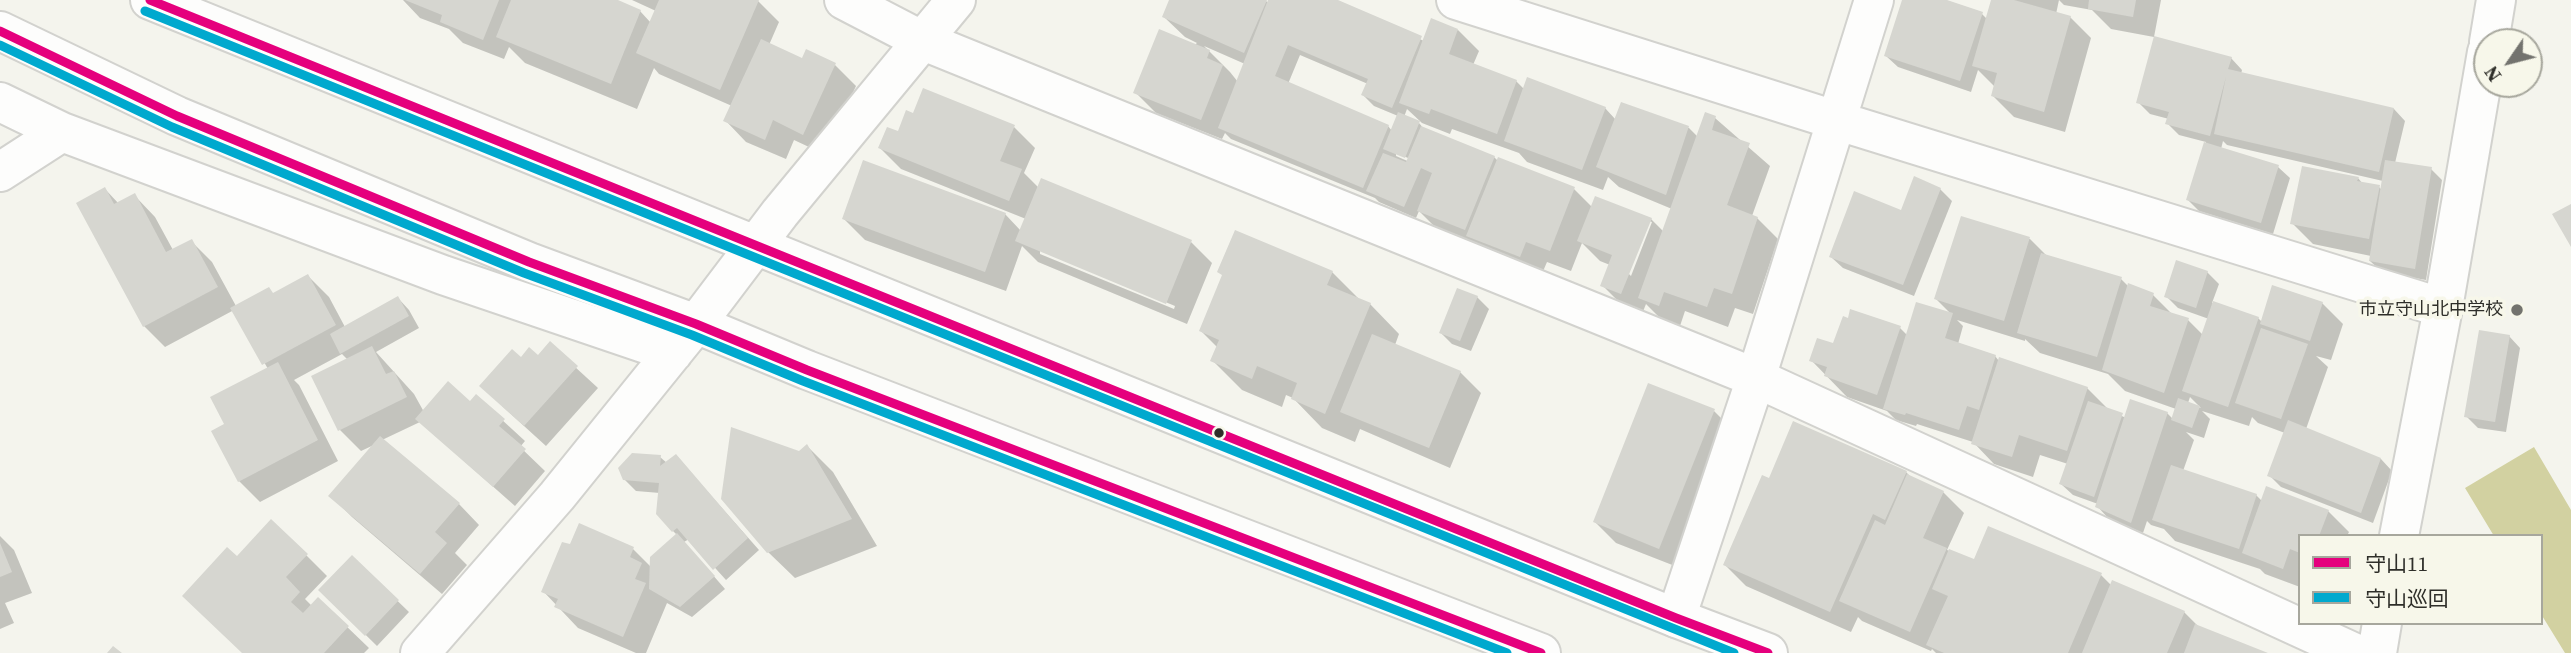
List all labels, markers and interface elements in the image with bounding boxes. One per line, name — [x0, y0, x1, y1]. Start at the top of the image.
north arrow — [2473, 28, 2543, 98]
text: N — [2478, 61, 2507, 87]
place label: 市立守山北中学校 — [2359, 299, 2503, 321]
marker: 市立守山北中学校 — [2509, 302, 2525, 318]
unlabelled marker — [1212, 426, 1226, 440]
legend — [2298, 534, 2543, 625]
text: 守山11 — [2365, 549, 2428, 578]
text: 守山巡回 — [2365, 584, 2449, 613]

